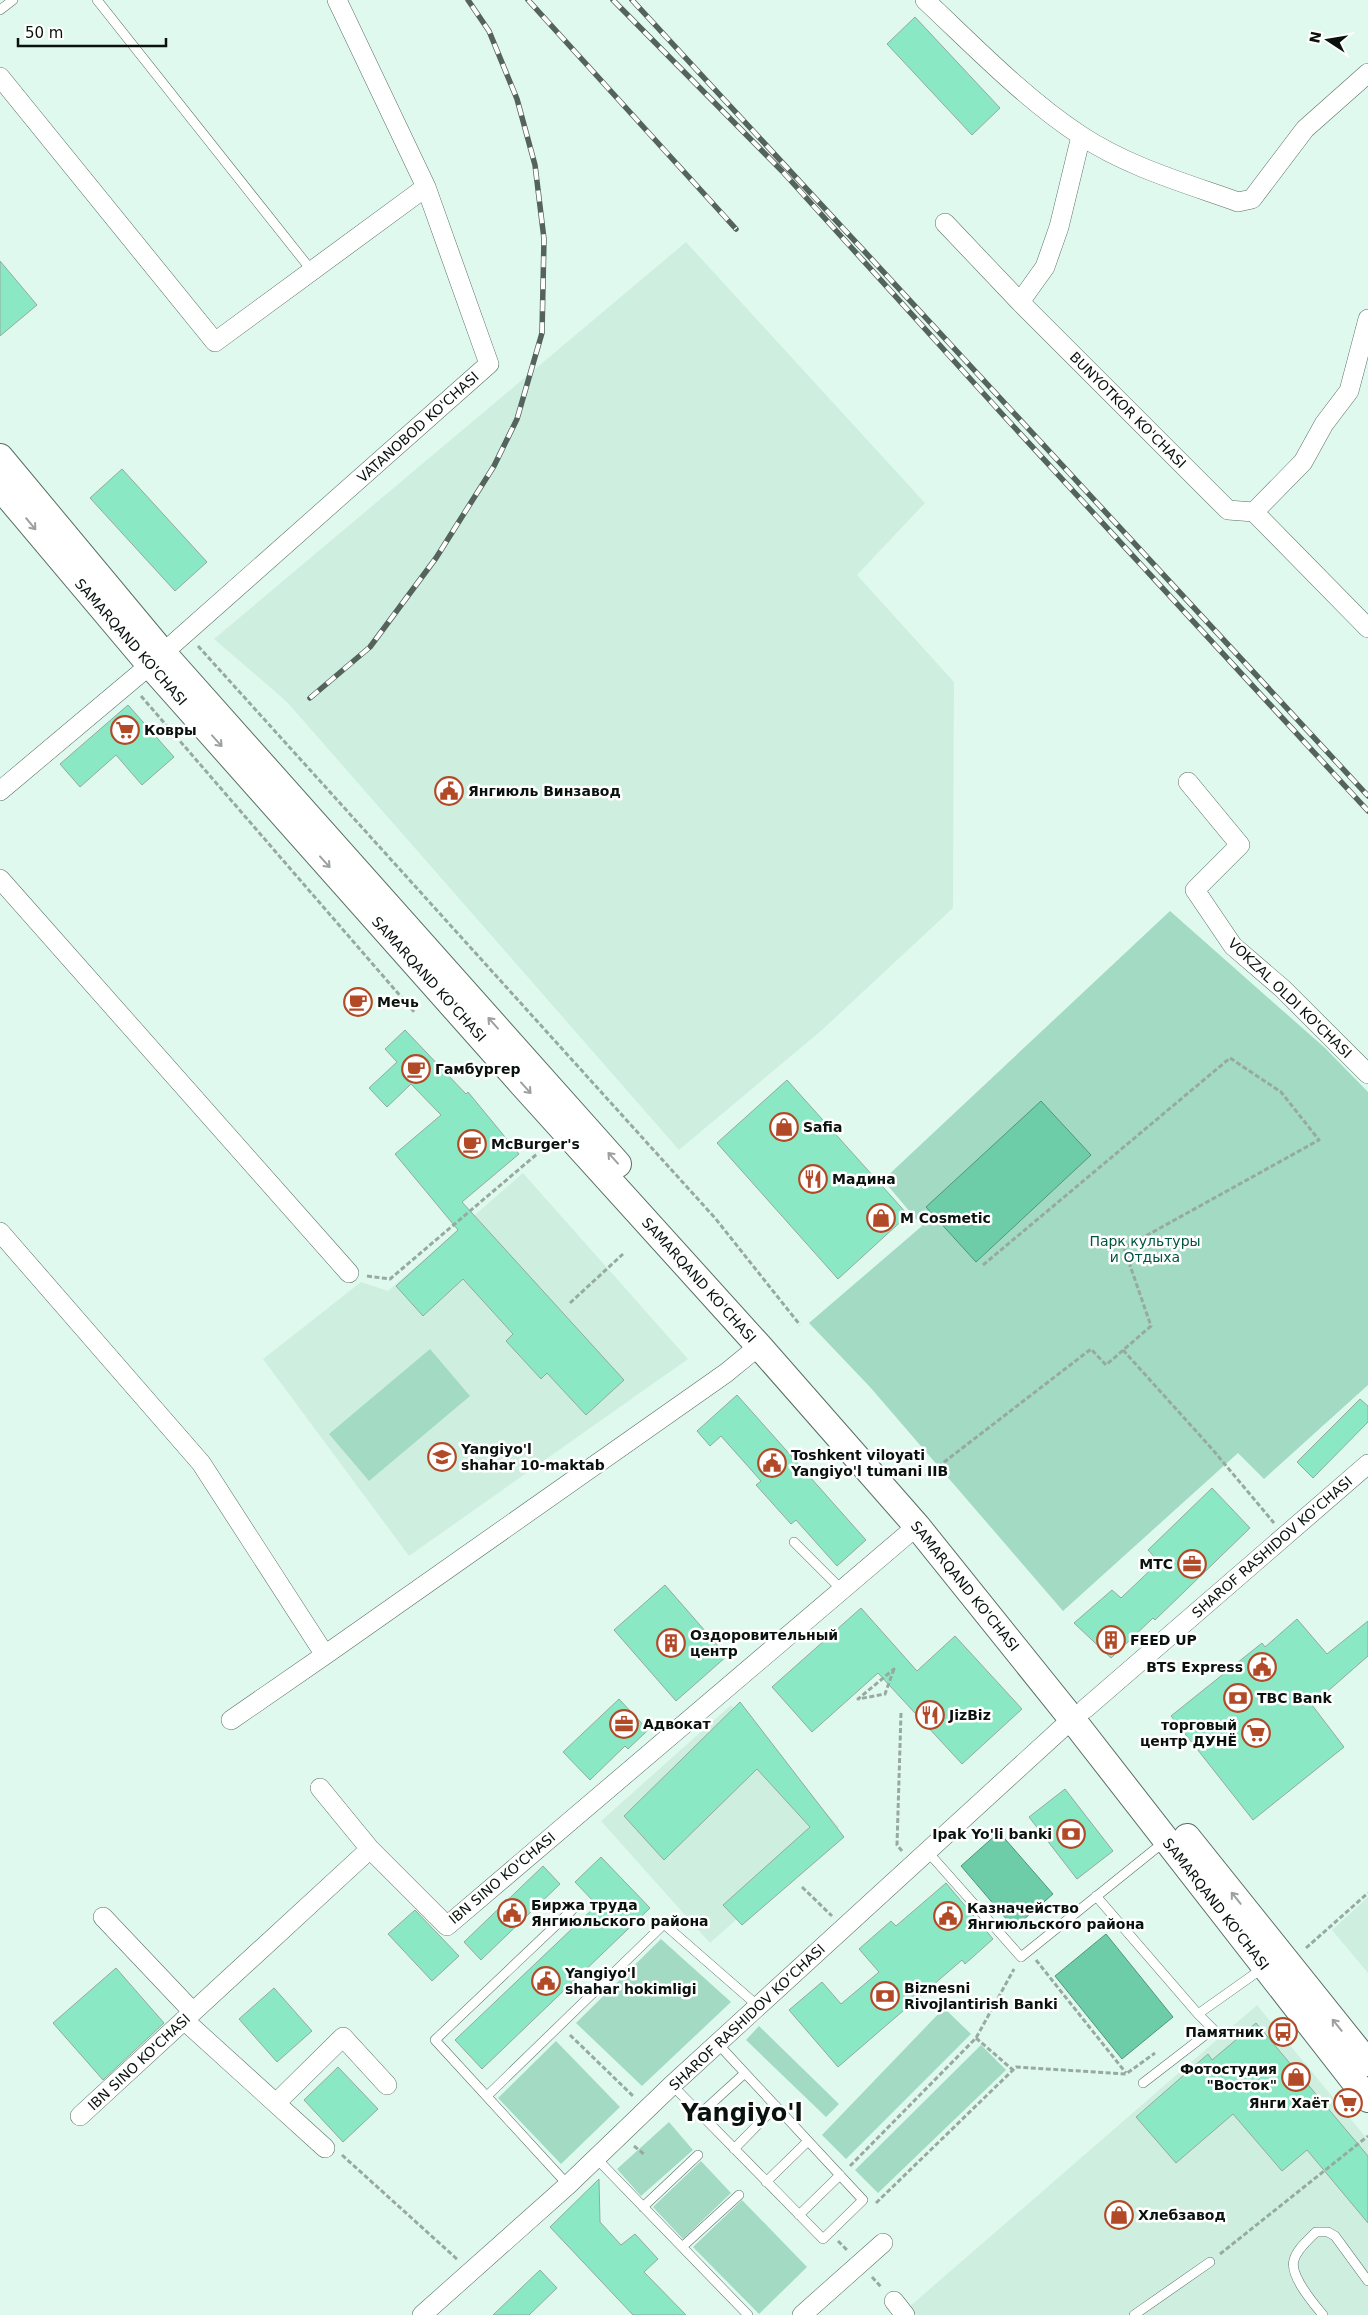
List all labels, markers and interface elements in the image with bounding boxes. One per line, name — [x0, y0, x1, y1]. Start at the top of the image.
scale bar — [18, 15, 165, 47]
north arrow — [1303, 15, 1353, 65]
text: 50 m — [25, 24, 63, 42]
text: N — [1306, 30, 1324, 45]
street label: BUNYOTKOR KO'CHASI — [1067, 349, 1189, 471]
street label: VATANOBOD KO'CHASI — [354, 368, 482, 486]
one-way arrow — [26, 518, 37, 531]
street label: SAMARQAND KO'CHASI — [72, 575, 190, 709]
supermarket icon: Ковры — [110, 715, 140, 745]
place label: Ковры — [144, 722, 197, 738]
one-way arrow — [211, 734, 223, 747]
public building icon: Янгиюль Винзавод — [434, 776, 464, 806]
place label: Янгиюль Винзавод — [468, 783, 621, 799]
one-way arrow — [319, 856, 331, 869]
street label: SAMARQAND KO'CHASI — [369, 913, 489, 1045]
street label: VOKZAL OLDI KO'CHASI — [1225, 935, 1355, 1061]
cafe icon: Мечь — [343, 987, 373, 1017]
place label: Мечь — [377, 994, 419, 1010]
one-way arrow — [488, 1017, 499, 1030]
cafe icon: Гамбургер — [401, 1054, 431, 1084]
place label: Гамбургер — [435, 1061, 521, 1077]
one-way arrow — [520, 1082, 532, 1095]
shop icon: Safia — [769, 1112, 799, 1142]
place label: Safia — [803, 1119, 842, 1135]
cafe icon: McBurger's — [457, 1129, 487, 1159]
place label: McBurger's — [491, 1136, 580, 1152]
one-way arrow — [607, 1151, 619, 1164]
restaurant icon: Мадина — [798, 1164, 828, 1194]
place label: Мадина — [832, 1171, 896, 1187]
shop icon: M Cosmetic — [866, 1203, 896, 1233]
place label: M Cosmetic — [900, 1210, 991, 1226]
street label: SAMARQAND KO'CHASI — [639, 1214, 759, 1346]
park label: Парк культуры и Отдыха — [1089, 1233, 1201, 1265]
place label: Yangiyo'l shahar 10-maktab — [460, 1441, 605, 1473]
school or university icon: Yangiyo'l shahar 10-maktab — [427, 1442, 457, 1472]
place label: Toshkent viloyati Yangiyo'l tumani IIB — [790, 1447, 948, 1479]
public building icon: Toshkent viloyati Yangiyo'l tumani IIB — [757, 1448, 787, 1478]
street label: SHAROF RASHIDOV KO’CHASI — [1189, 1473, 1355, 1621]
street label: SAMARQAND KO'CHASI — [908, 1518, 1022, 1654]
office icon: МТС — [1177, 1549, 1207, 1579]
place label: МТС — [1139, 1556, 1173, 1572]
building icon: FEED UP — [1096, 1625, 1126, 1655]
place label: Оздоровительный центр — [690, 1627, 838, 1659]
building icon: Оздоровительный центр — [656, 1628, 686, 1658]
place label: FEED UP — [1130, 1632, 1197, 1648]
public building icon: BTS Express — [1247, 1652, 1277, 1682]
place label: BTS Express — [1146, 1659, 1243, 1675]
bank icon: TBC Bank — [1223, 1683, 1253, 1713]
place label: TBC Bank — [1257, 1690, 1332, 1706]
restaurant icon: JizBiz — [915, 1700, 945, 1730]
place label: JizBiz — [948, 1707, 991, 1723]
office icon: Адвокат — [609, 1709, 639, 1739]
place label: Адвокат — [643, 1716, 712, 1732]
place label: торговый центр ДУНЁ — [1140, 1717, 1237, 1749]
supermarket icon: торговый центр ДУНЁ — [1241, 1718, 1271, 1748]
bank icon: Ipak Yo'li banki — [1056, 1819, 1086, 1849]
place label: Ipak Yo'li banki — [932, 1826, 1052, 1842]
street label: IBN SINO KO'CHASI — [446, 1829, 558, 1927]
street label: SAMARQAND KO'CHASI — [1160, 1835, 1272, 1973]
one-way arrow — [1230, 1892, 1241, 1905]
place label: Биржа труда Янгиюльского района — [531, 1897, 709, 1929]
public building icon: Биржа труда Янгиюльского района — [497, 1898, 527, 1928]
place label: Казначейство Янгиюльского района — [967, 1900, 1145, 1932]
public building icon: Казначейство Янгиюльского района — [933, 1901, 963, 1931]
street label: SHAROF RASHIDOV KO’CHASI — [666, 1941, 828, 2093]
place label: Yangiyo'l shahar hokimligi — [564, 1965, 697, 1997]
public building icon: Yangiyo'l shahar hokimligi — [531, 1966, 561, 1996]
place label: Biznesni Rivojlantirish Banki — [904, 1980, 1058, 2012]
bank icon: Biznesni Rivojlantirish Banki — [870, 1981, 900, 2011]
street label: IBN SINO KO'CHASI — [85, 2011, 193, 2113]
bus stop icon: Памятник — [1268, 2017, 1298, 2047]
one-way arrow — [1332, 2019, 1343, 2032]
place label: Памятник — [1185, 2024, 1264, 2040]
place label: Фотостудия "Восток" — [1180, 2061, 1277, 2093]
shop icon: Фотостудия "Восток" — [1281, 2062, 1311, 2092]
supermarket icon: Янги Хаёт — [1333, 2088, 1363, 2118]
place label: Янги Хаёт — [1249, 2095, 1330, 2111]
district label: Yangiyo'l — [680, 2099, 803, 2127]
shop icon: Хлебзавод — [1104, 2200, 1134, 2230]
place label: Хлебзавод — [1138, 2207, 1226, 2223]

